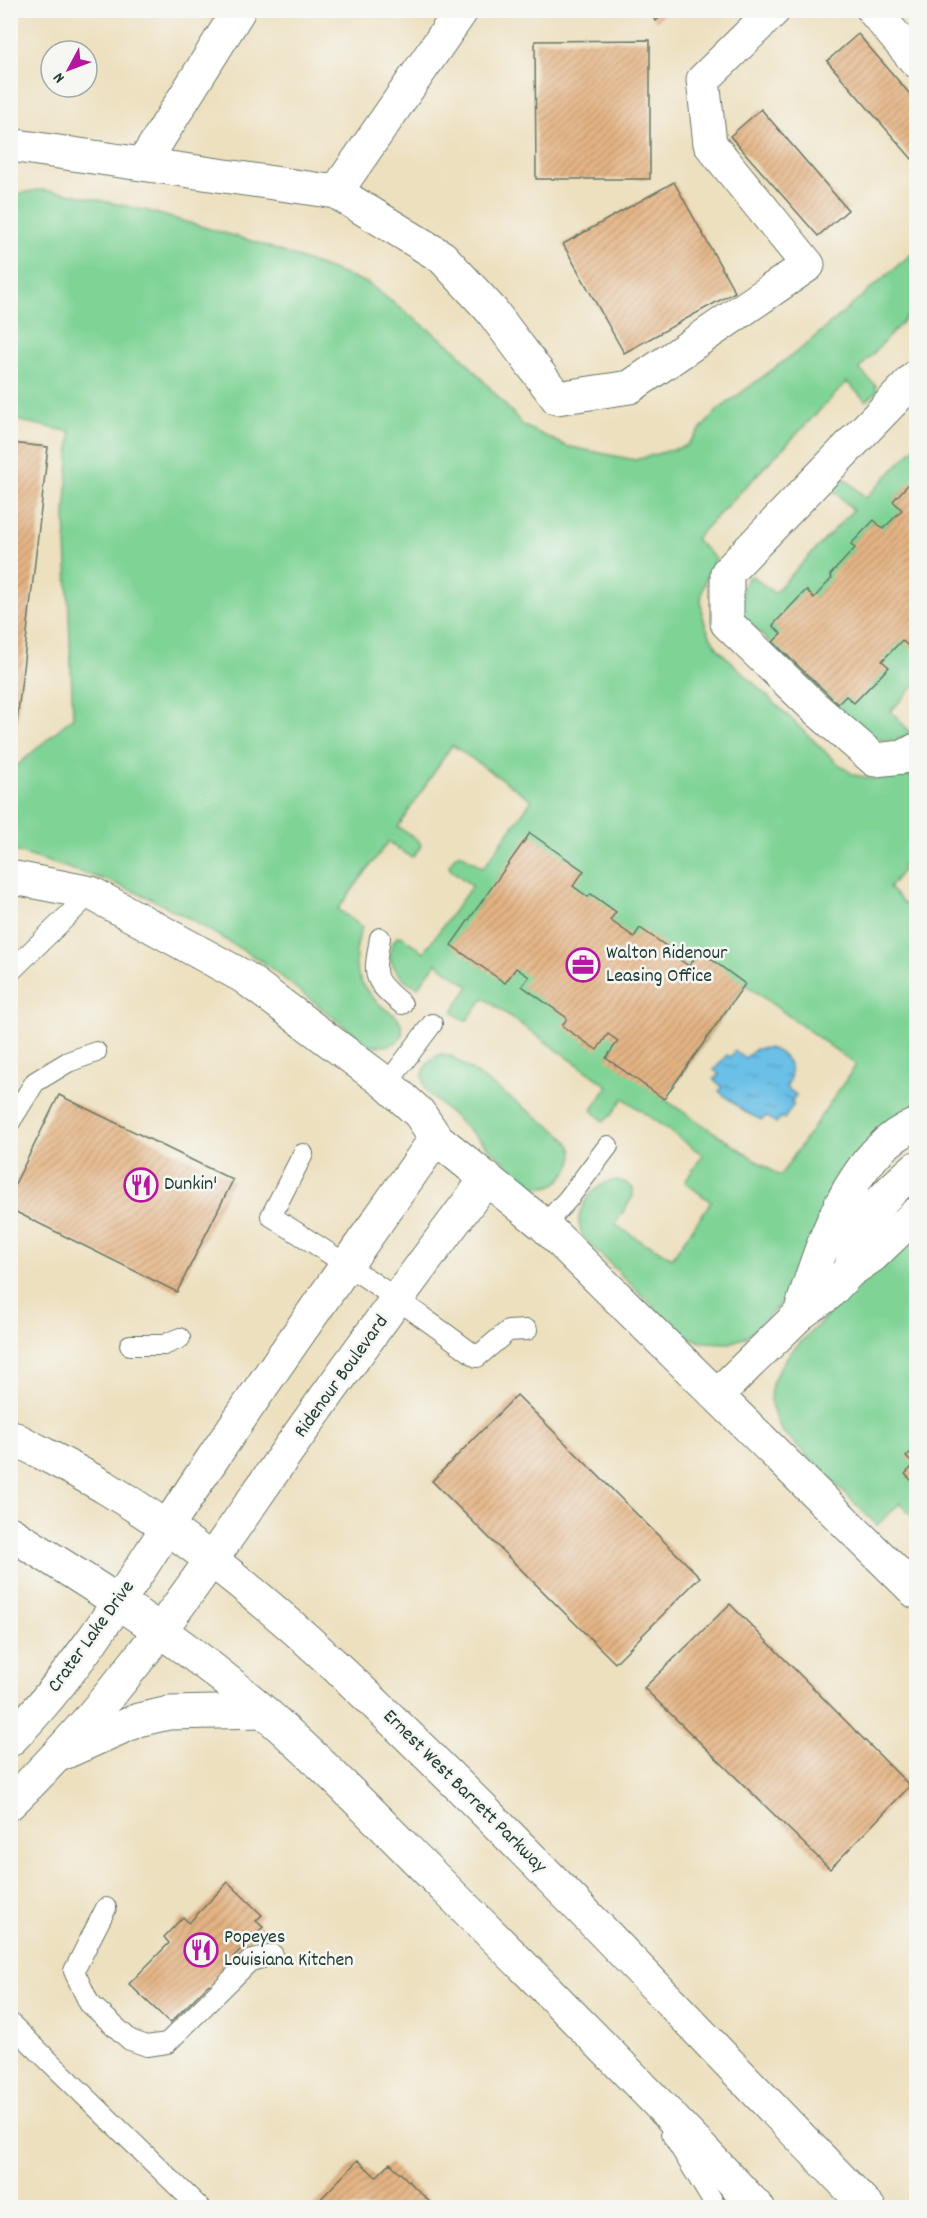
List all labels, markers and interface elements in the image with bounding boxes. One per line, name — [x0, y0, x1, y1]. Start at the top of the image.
north arrow — [39, 39, 99, 99]
text: N — [48, 67, 71, 88]
place label: Walton Ridenour Leasing Office — [606, 940, 728, 991]
office icon: Walton Ridenour Leasing Office — [565, 947, 601, 983]
restaurant icon: Dunkin' — [123, 1167, 159, 1203]
place label: Dunkin' — [164, 1171, 217, 1199]
street label: Ridenour Boulevard — [288, 1310, 396, 1444]
street label: Crater Lake Drive — [42, 1575, 142, 1699]
street label: Ernest West Barrett Parkway — [376, 1704, 553, 1881]
place label: Popeyes Louisiana Kitchen — [224, 1924, 354, 1975]
restaurant icon: Popeyes Louisiana Kitchen — [183, 1932, 219, 1968]

